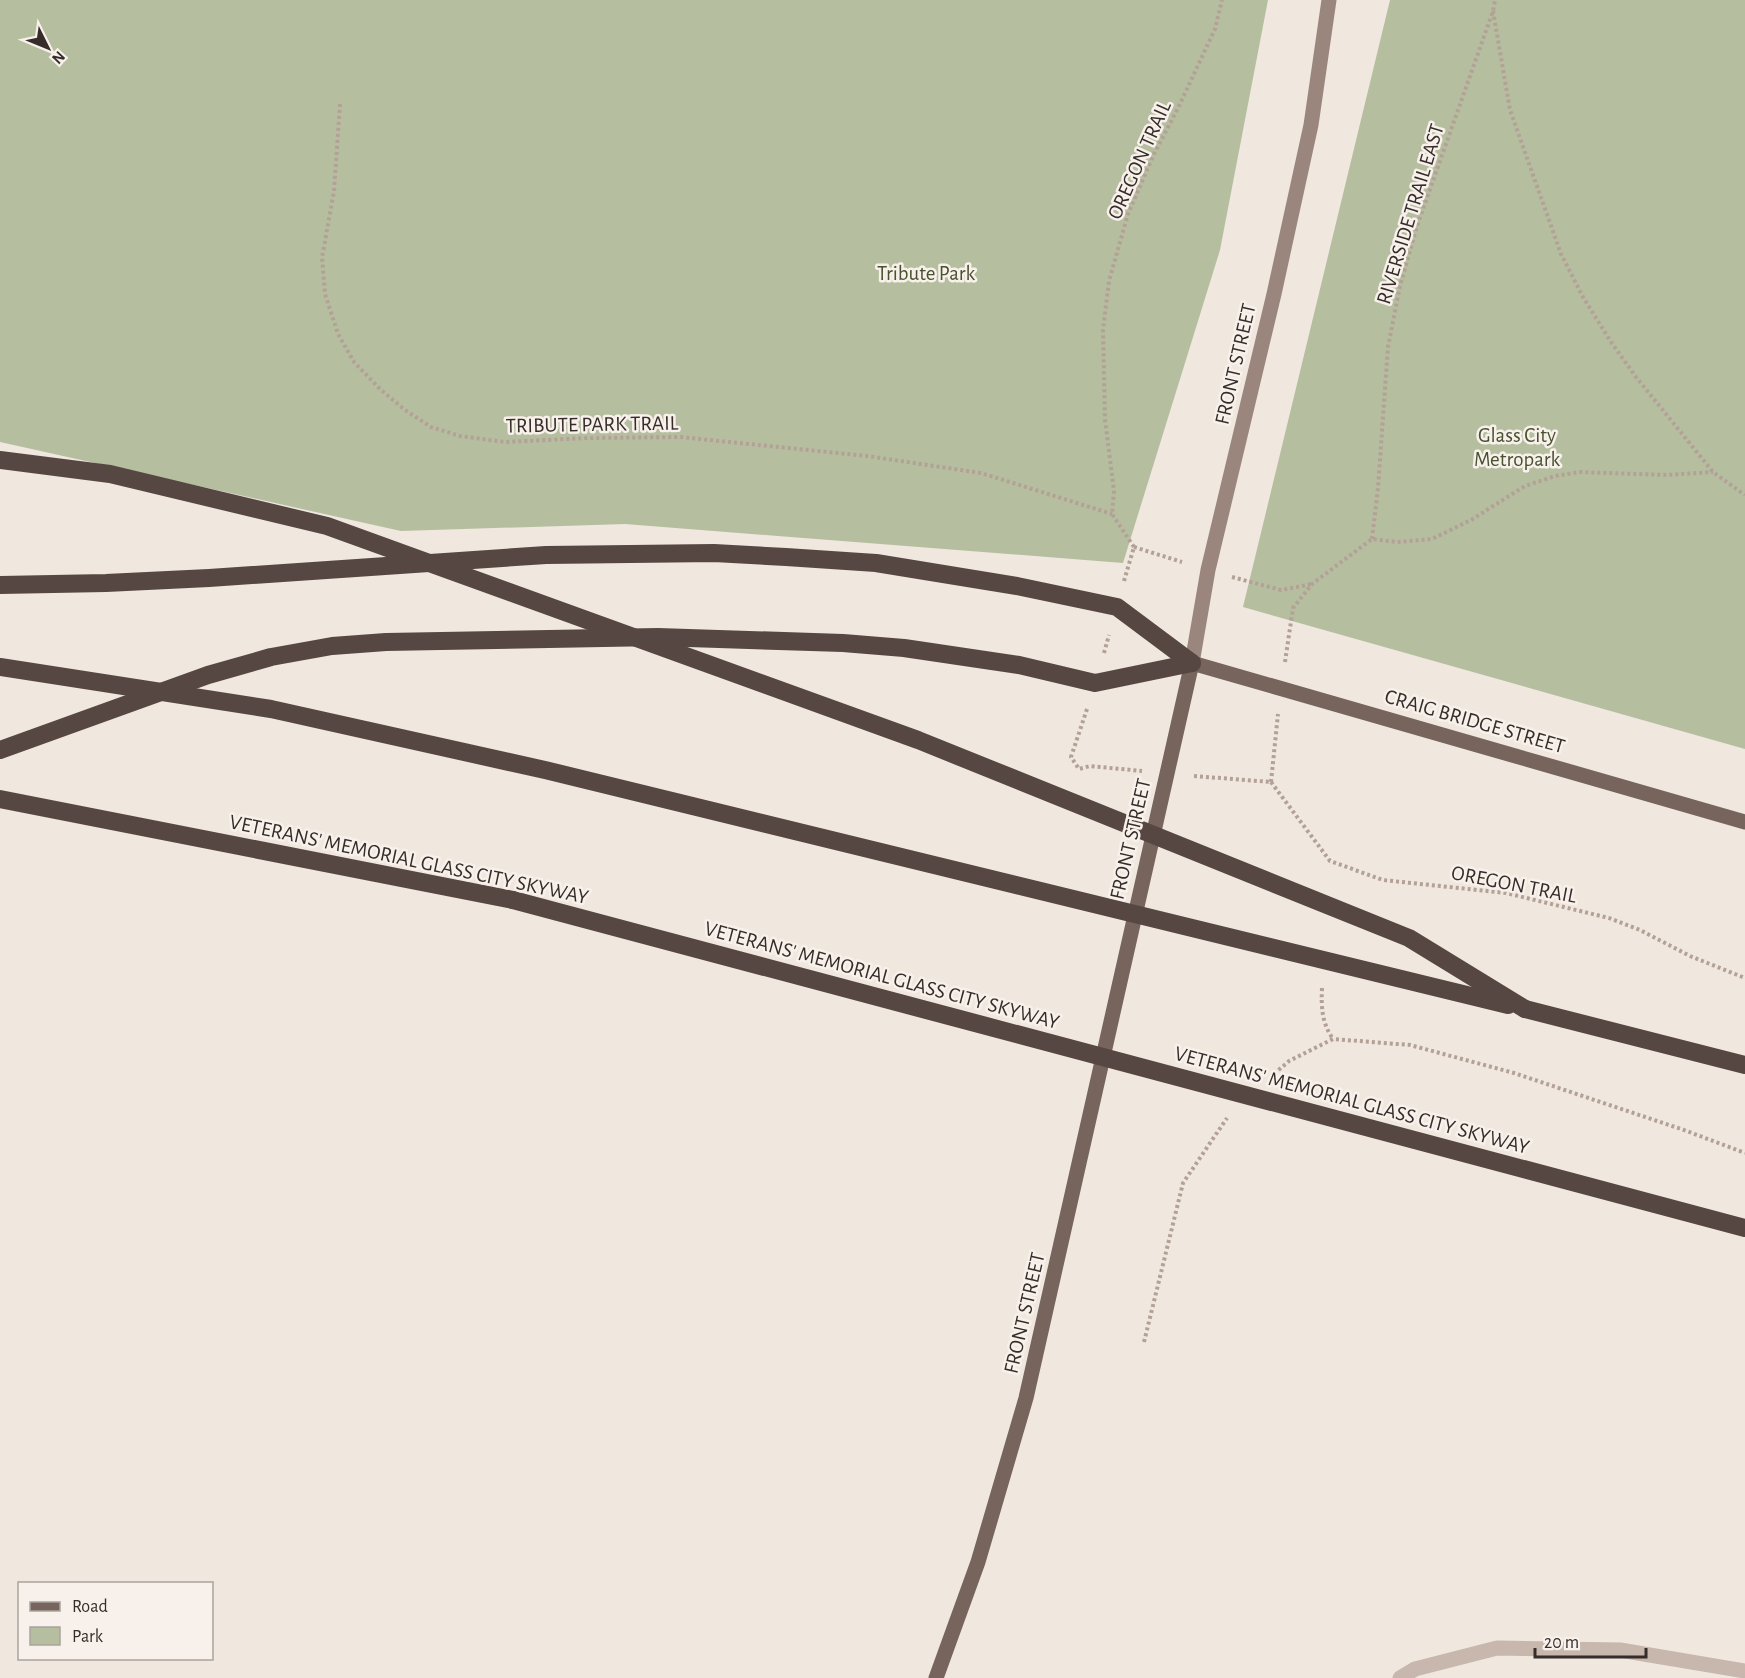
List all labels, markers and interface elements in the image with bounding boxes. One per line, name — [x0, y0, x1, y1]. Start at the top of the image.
north arrow — [18, 18, 78, 78]
text: N — [49, 48, 68, 67]
street label: OREGON TRAIL — [1104, 98, 1175, 222]
street label: RIVERSIDE TRAIL EAST — [1373, 122, 1448, 307]
park label: Tribute Park — [877, 263, 975, 284]
street label: FRONT STREET — [1211, 301, 1260, 427]
street label: TRIBUTE PARK TRAIL — [505, 412, 679, 437]
park label: Glass City Metropark — [1474, 425, 1561, 470]
street label: CRAIG BRIDGE STREET — [1382, 686, 1567, 757]
street label: FRONT STREET — [1106, 776, 1155, 902]
street label: VETERANS' MEMORIAL GLASS CITY SKYWAY — [227, 811, 590, 908]
street label: OREGON TRAIL — [1450, 862, 1578, 907]
street label: VETERANS' MEMORIAL GLASS CITY SKYWAY — [702, 918, 1062, 1033]
street label: VETERANS' MEMORIAL GLASS CITY SKYWAY — [1172, 1043, 1532, 1158]
street label: FRONT STREET — [1000, 1250, 1049, 1376]
legend — [18, 1582, 213, 1660]
text: Road — [72, 1598, 108, 1616]
scale bar — [1535, 1621, 1646, 1659]
text: Park — [72, 1628, 104, 1646]
text: 20 m — [1544, 1634, 1579, 1652]

